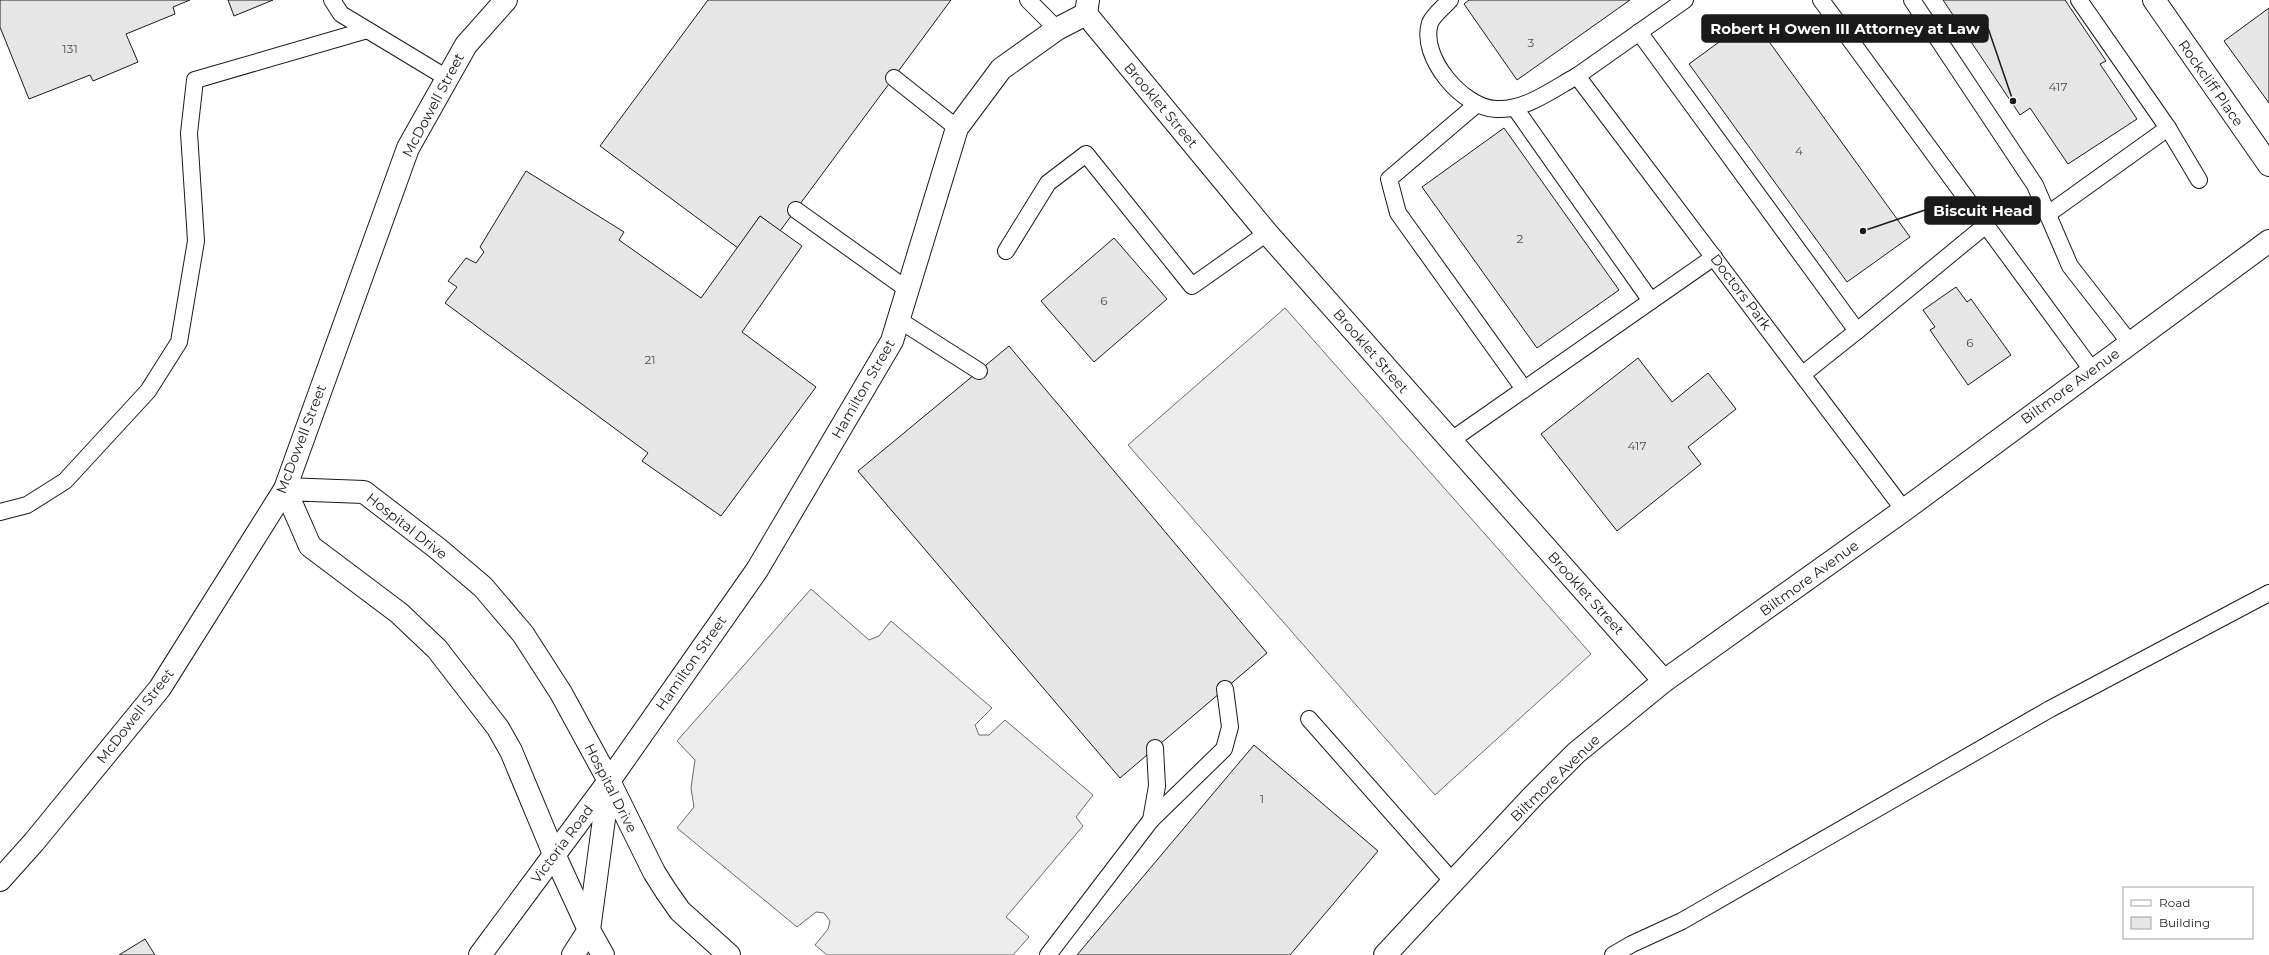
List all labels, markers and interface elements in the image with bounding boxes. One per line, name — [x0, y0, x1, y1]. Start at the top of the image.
callout: Robert H Owen III Attorney at Law — [1702, 15, 1988, 42]
text: Robert H Owen III Attorney at Law — [1710, 19, 1981, 38]
house number: 3 — [1528, 35, 1535, 50]
street label: Rockcliff Place — [2175, 36, 2247, 130]
house number: 131 — [62, 41, 78, 56]
street label: McDowell Street — [398, 50, 468, 160]
street label: Brooklet Street — [1120, 59, 1202, 152]
house number: 417 — [2048, 79, 2068, 94]
house number: 4 — [1795, 143, 1803, 158]
callout: Biscuit Head — [1925, 197, 2040, 224]
text: Biscuit Head — [1933, 201, 2033, 220]
house number: 2 — [1517, 231, 1524, 246]
street label: Doctors Park — [1707, 250, 1776, 334]
house number: 6 — [1100, 293, 1108, 308]
street label: Brooklet Street — [1329, 305, 1413, 397]
house number: 6 — [1966, 335, 1974, 350]
street label: Hamilton Street — [827, 336, 899, 442]
street label: Biltmore Avenue — [2017, 344, 2123, 428]
house number: 21 — [644, 352, 656, 367]
street label: McDowell Street — [272, 382, 330, 496]
house number: 417 — [1627, 438, 1647, 453]
street label: Hospital Drive — [363, 489, 451, 563]
street label: Biltmore Avenue — [1756, 536, 1862, 620]
street label: Brooklet Street — [1544, 548, 1628, 639]
street label: Hamilton Street — [652, 612, 731, 714]
street label: McDowell Street — [92, 665, 178, 767]
street label: Biltmore Avenue — [1506, 731, 1604, 825]
street label: Hospital Drive — [581, 740, 641, 836]
house number: 1 — [1260, 791, 1264, 806]
street label: Victoria Road — [527, 801, 597, 887]
legend — [2123, 887, 2253, 939]
text: Road — [2159, 895, 2190, 910]
text: Building — [2159, 915, 2210, 930]

